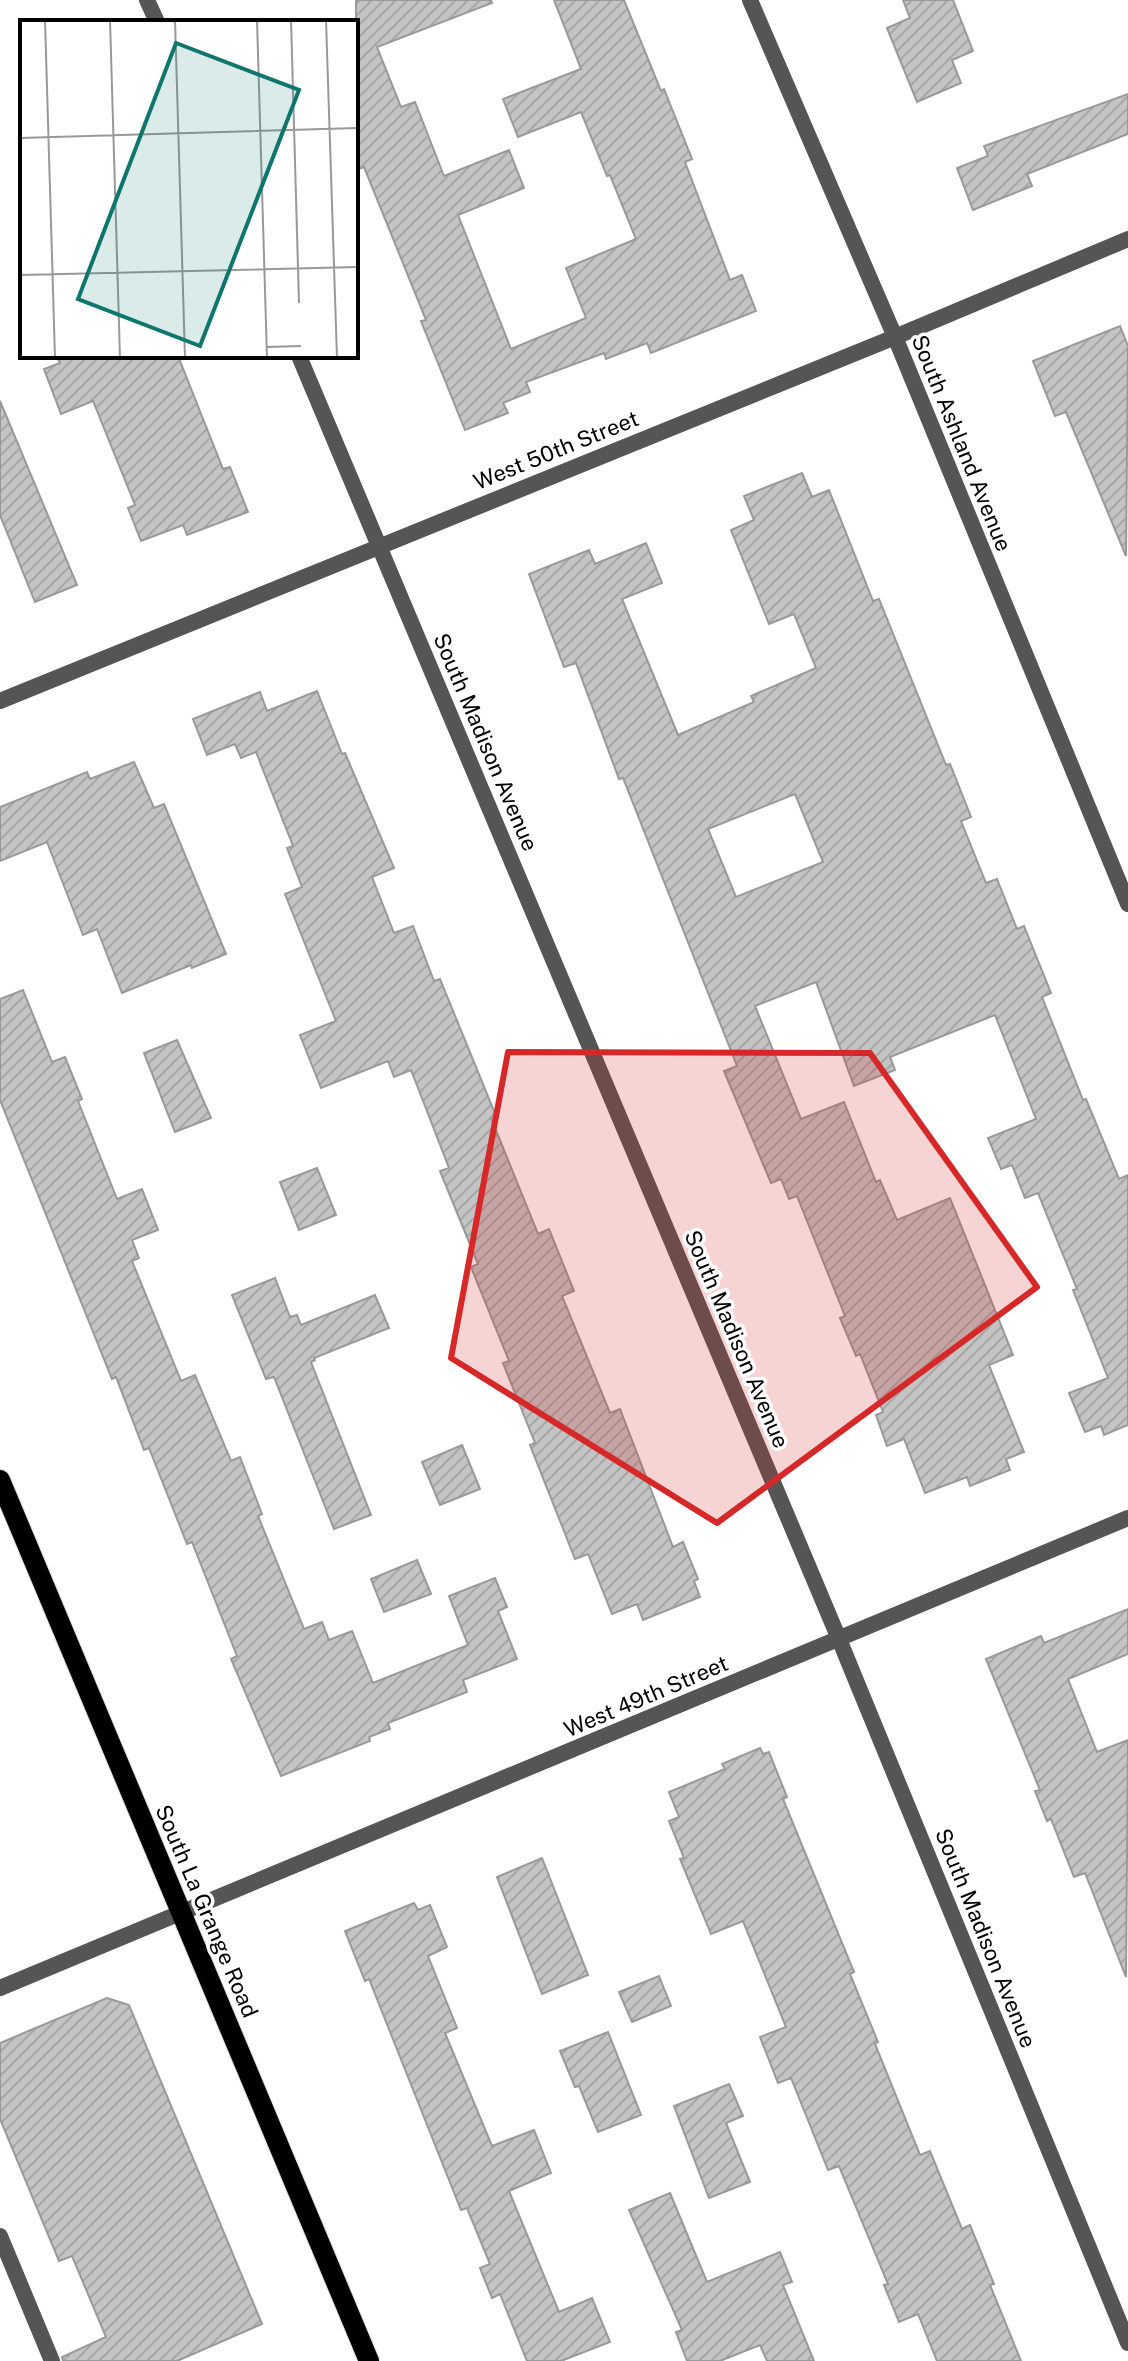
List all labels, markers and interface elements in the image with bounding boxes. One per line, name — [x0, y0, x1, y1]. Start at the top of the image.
inset map — [20, 20, 358, 358]
street label: South Ashland Avenue — [907, 331, 1017, 555]
street label: West 50th Street — [470, 405, 642, 495]
street label: South Madison Avenue — [428, 629, 544, 855]
street label: South Madison Avenue — [679, 1226, 795, 1452]
street label: West 49th Street — [560, 1650, 732, 1742]
street label: South La Grange Road — [150, 1801, 264, 2021]
street label: South Madison Avenue — [930, 1825, 1042, 2051]

